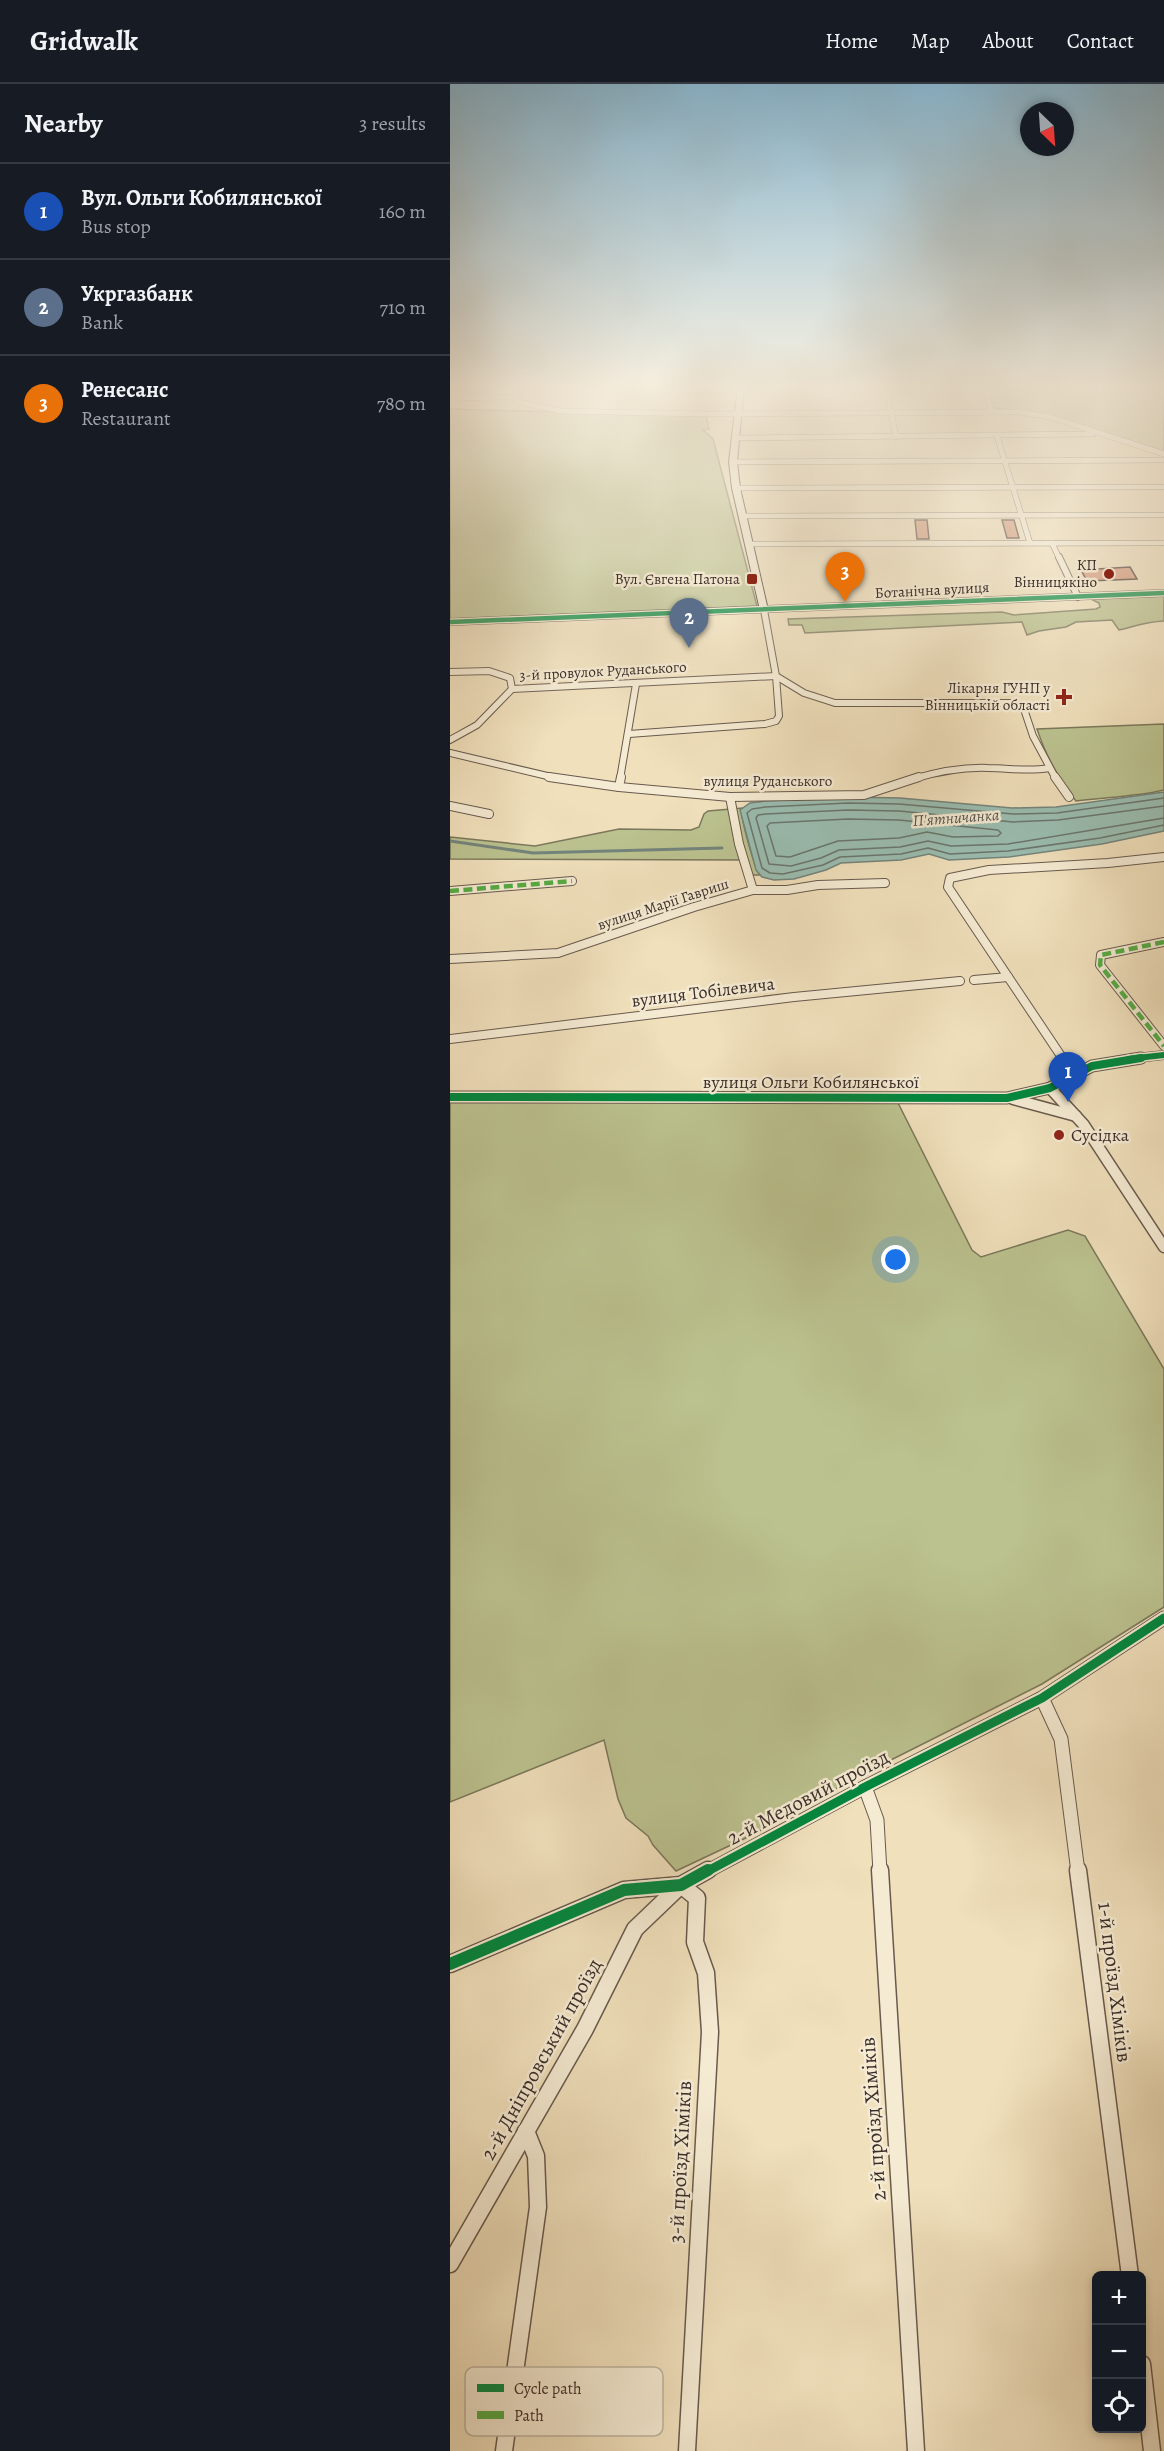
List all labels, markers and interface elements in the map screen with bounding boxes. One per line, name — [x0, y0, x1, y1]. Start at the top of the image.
text: Gridwalk — [30, 22, 138, 60]
text: Home — [825, 27, 878, 55]
text: Map — [911, 27, 949, 55]
text: About — [982, 27, 1034, 55]
text: Contact — [1067, 27, 1134, 55]
north arrow — [1020, 102, 1074, 156]
text: Nearby — [24, 106, 103, 141]
text: 3 results — [359, 110, 426, 137]
text: Вул. Ольги Кобилянської — [81, 183, 322, 213]
text: 1 — [40, 198, 47, 225]
text: 160 m — [379, 198, 426, 225]
text: Bus stop — [81, 213, 151, 240]
text: Укргазбанк — [81, 279, 193, 309]
text: 2 — [39, 294, 48, 321]
text: 710 m — [380, 294, 426, 321]
text: Bank — [81, 309, 123, 336]
text: Ренесанс — [81, 375, 169, 405]
text: 3 — [39, 390, 48, 417]
text: 780 m — [377, 390, 426, 417]
text: Restaurant — [81, 405, 171, 432]
pin: 3 — [826, 552, 864, 602]
place label: КП Вінницякіно — [1014, 555, 1097, 592]
marker: КП Вінницякіно — [1102, 567, 1116, 581]
place label: Вул. Євгена Патона — [615, 569, 740, 589]
marker: Вул. Євгена Патона — [745, 572, 759, 586]
street label: Ботанічна вулиця — [874, 577, 990, 603]
pin: 2 — [670, 598, 708, 648]
street label: 3-й провулок Руданського — [519, 657, 687, 685]
place label: Лікарня ГУНП у Вінницькій області — [925, 678, 1050, 715]
marker: Лікарня ГУНП у Вінницькій області — [1055, 688, 1073, 706]
street label: вулиця Руданського — [704, 771, 832, 791]
water label: П'ятничанка — [912, 804, 1000, 832]
street label: вулиця Марії Гавриш — [595, 873, 731, 935]
street label: вулиця Тобілевича — [630, 971, 777, 1013]
pin: 1 — [1048, 1052, 1088, 1102]
street label: вулиця Ольги Кобилянської — [703, 1070, 919, 1094]
place label: Сусідка — [1071, 1123, 1130, 1147]
marker: Сусідка — [1052, 1128, 1066, 1142]
your location — [881, 1245, 910, 1274]
street label: 2-й Медовий проїзд — [722, 1742, 894, 1852]
street label: 1-й проїзд Хіміків — [1091, 1900, 1139, 2064]
street label: 2-й Дніпровський проїзд — [474, 1953, 608, 2165]
street label: 2-й проїзд Хіміків — [853, 2036, 893, 2202]
street label: 3-й проїзд Хіміків — [662, 2080, 698, 2244]
map controls — [1092, 2271, 1146, 2433]
button: + — [1092, 2271, 1146, 2325]
button: − — [1092, 2325, 1146, 2379]
legend — [465, 2367, 663, 2436]
text: Cycle path — [514, 2378, 582, 2400]
button: locate — [1092, 2379, 1146, 2433]
text: Path — [514, 2405, 544, 2427]

